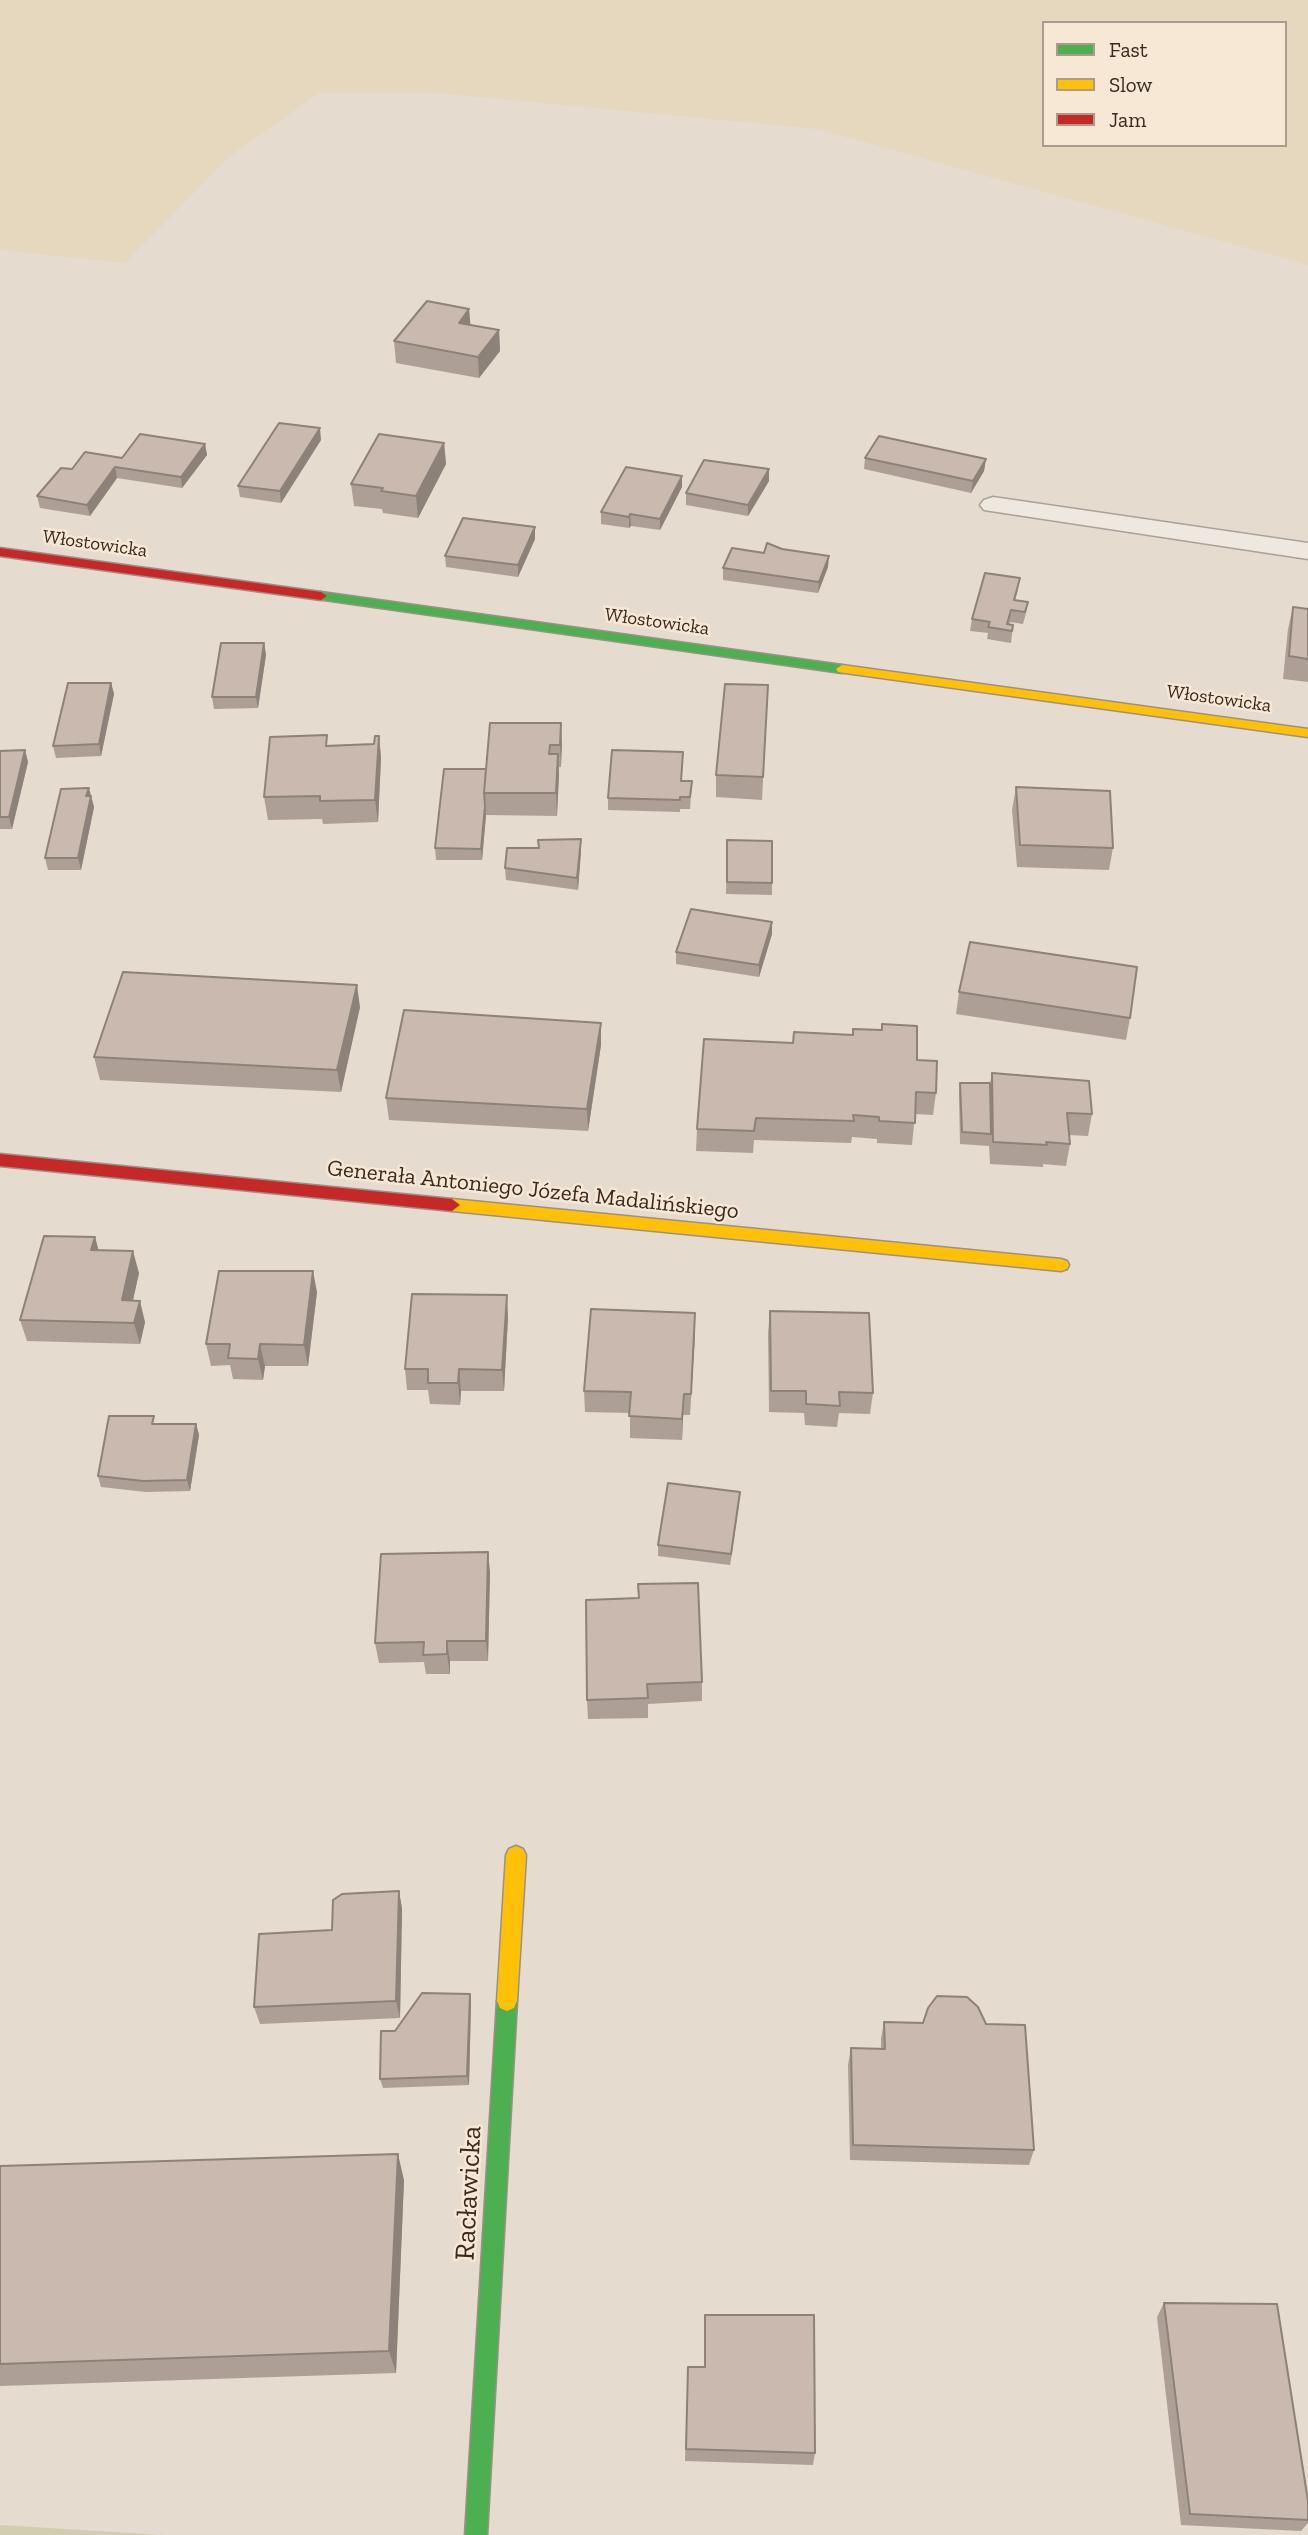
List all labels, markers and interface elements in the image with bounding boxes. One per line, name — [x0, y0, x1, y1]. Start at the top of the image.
legend — [1042, 21, 1287, 147]
text: Fast — [1109, 37, 1148, 62]
text: Slow — [1109, 72, 1152, 97]
text: Jam — [1109, 107, 1146, 132]
street label: Włostowicka — [41, 525, 149, 563]
street label: Włostowicka — [603, 603, 711, 641]
street label: Włostowicka — [1165, 680, 1273, 718]
street label: Generała Antoniego Józefa Madalińskiego — [326, 1155, 740, 1225]
street label: Racławicka — [449, 2125, 489, 2261]

